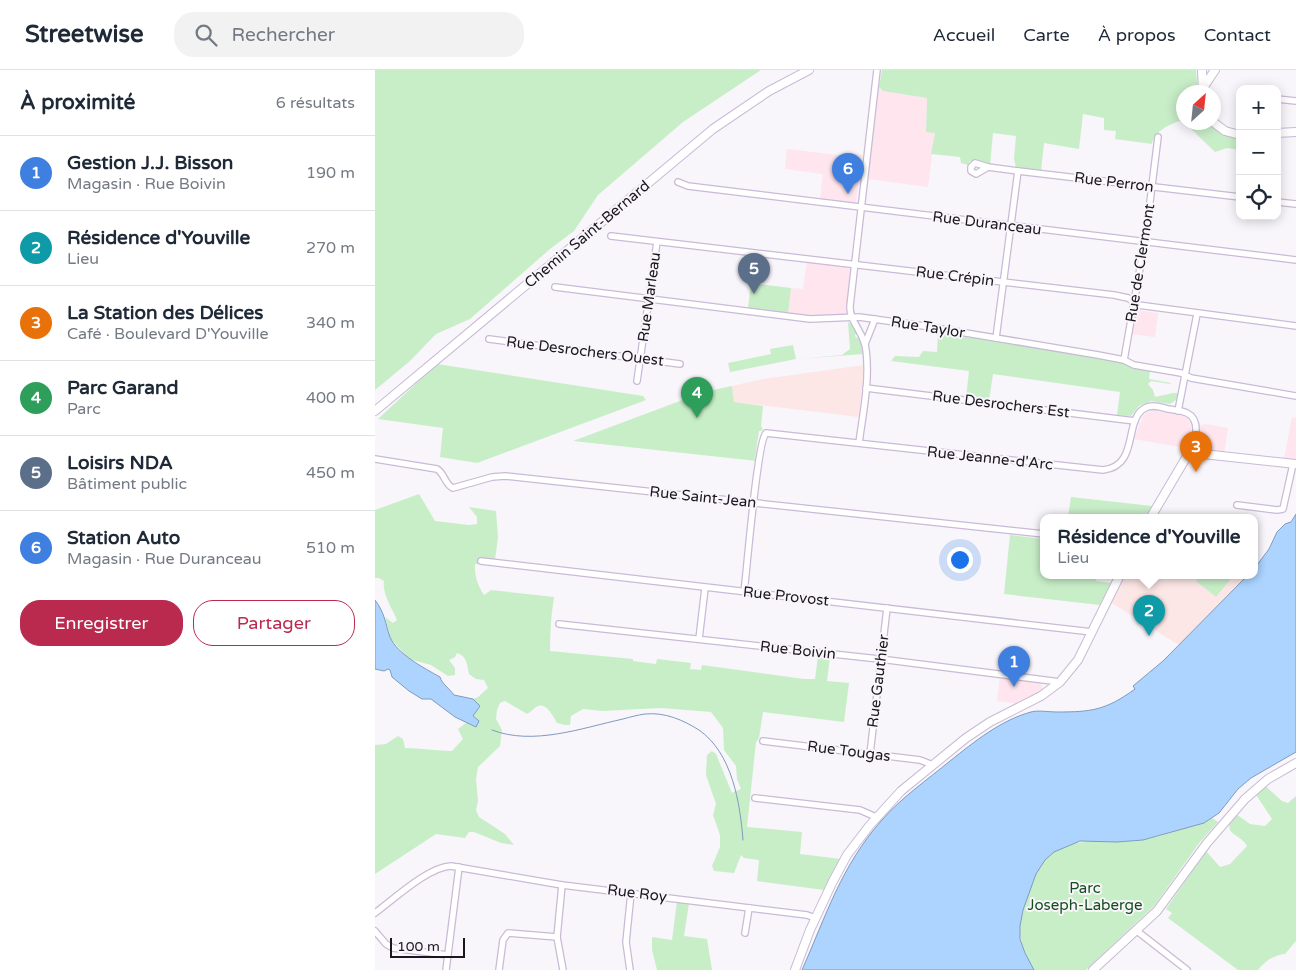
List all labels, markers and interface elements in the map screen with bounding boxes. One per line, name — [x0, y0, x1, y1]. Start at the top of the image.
search box — [174, 12, 524, 57]
text: Streetwise — [25, 20, 144, 49]
icon: search — [192, 21, 220, 49]
text: Rechercher — [232, 24, 335, 46]
text: Accueil — [933, 24, 995, 46]
text: Carte — [1023, 24, 1070, 46]
text: À propos — [1098, 24, 1176, 46]
text: Contact — [1204, 24, 1271, 46]
north arrow — [1176, 85, 1221, 130]
map controls — [1236, 85, 1281, 220]
button: + — [1236, 85, 1281, 130]
text: À proximité — [20, 90, 135, 115]
text: 6 résultats — [276, 93, 355, 113]
button: − — [1236, 130, 1281, 175]
text: Gestion J.J. Bisson — [67, 152, 233, 174]
pin: 6 — [832, 153, 864, 194]
text: 1 — [31, 163, 41, 183]
text: 190 m — [306, 163, 355, 183]
street label: Rue Perron — [1073, 168, 1155, 196]
text: Magasin · Rue Boivin — [67, 174, 226, 194]
button: locate — [1236, 175, 1281, 220]
street label: Chemin Saint-Bernard — [521, 176, 653, 292]
street label: Rue de Clermont — [1122, 202, 1158, 324]
street label: Rue Duranceau — [931, 207, 1043, 239]
text: Résidence d'Youville — [67, 227, 250, 249]
text: 2 — [31, 238, 41, 258]
text: 270 m — [306, 238, 355, 258]
text: Lieu — [67, 249, 99, 269]
street label: Rue Marleau — [634, 251, 664, 343]
pin: 5 — [738, 253, 770, 294]
street label: Rue Crépin — [915, 262, 995, 290]
text: La Station des Délices — [67, 302, 263, 324]
street label: Rue Taylor — [890, 312, 967, 342]
text: 3 — [31, 313, 41, 333]
text: 340 m — [306, 313, 355, 333]
text: Café · Boulevard D'Youville — [67, 324, 269, 344]
street label: Rue Desrochers Ouest — [505, 332, 665, 370]
text: Parc Garand — [67, 377, 179, 399]
pin: 4 — [681, 377, 713, 418]
street label: Rue Desrochers Est — [931, 387, 1071, 421]
text: 4 — [31, 388, 41, 408]
text: 400 m — [306, 388, 355, 408]
text: Parc — [67, 399, 101, 419]
pin: 3 — [1180, 431, 1212, 472]
street label: Rue Jeanne-d'Arc — [926, 442, 1054, 474]
text: Loisirs NDA — [67, 452, 173, 474]
text: 5 — [31, 463, 41, 483]
text: 450 m — [306, 463, 355, 483]
text: Bâtiment public — [67, 474, 187, 494]
street label: Rue Saint-Jean — [649, 482, 757, 512]
popup — [1040, 514, 1258, 579]
text: Résidence d'Youville — [1057, 526, 1241, 548]
text: Station Auto — [67, 527, 180, 549]
text: 6 — [31, 538, 41, 558]
text: 510 m — [306, 538, 355, 558]
your location — [947, 547, 973, 573]
text: Lieu — [1057, 548, 1089, 568]
text: Magasin · Rue Duranceau — [67, 549, 261, 569]
street label: Rue Provost — [742, 583, 830, 610]
pin: 2 — [1133, 595, 1165, 636]
button: Enregistrer — [20, 600, 183, 646]
button: Partager — [193, 600, 355, 646]
street label: Rue Gauthier — [863, 633, 893, 729]
street label: Rue Boivin — [759, 637, 837, 663]
pin: 1 — [998, 646, 1030, 687]
street label: Rue Tougas — [806, 737, 892, 765]
park label: Parc Joseph-Laberge — [1027, 879, 1143, 914]
street label: Rue Roy — [606, 880, 668, 906]
scale bar — [390, 935, 465, 958]
text: 100 m — [397, 938, 440, 955]

